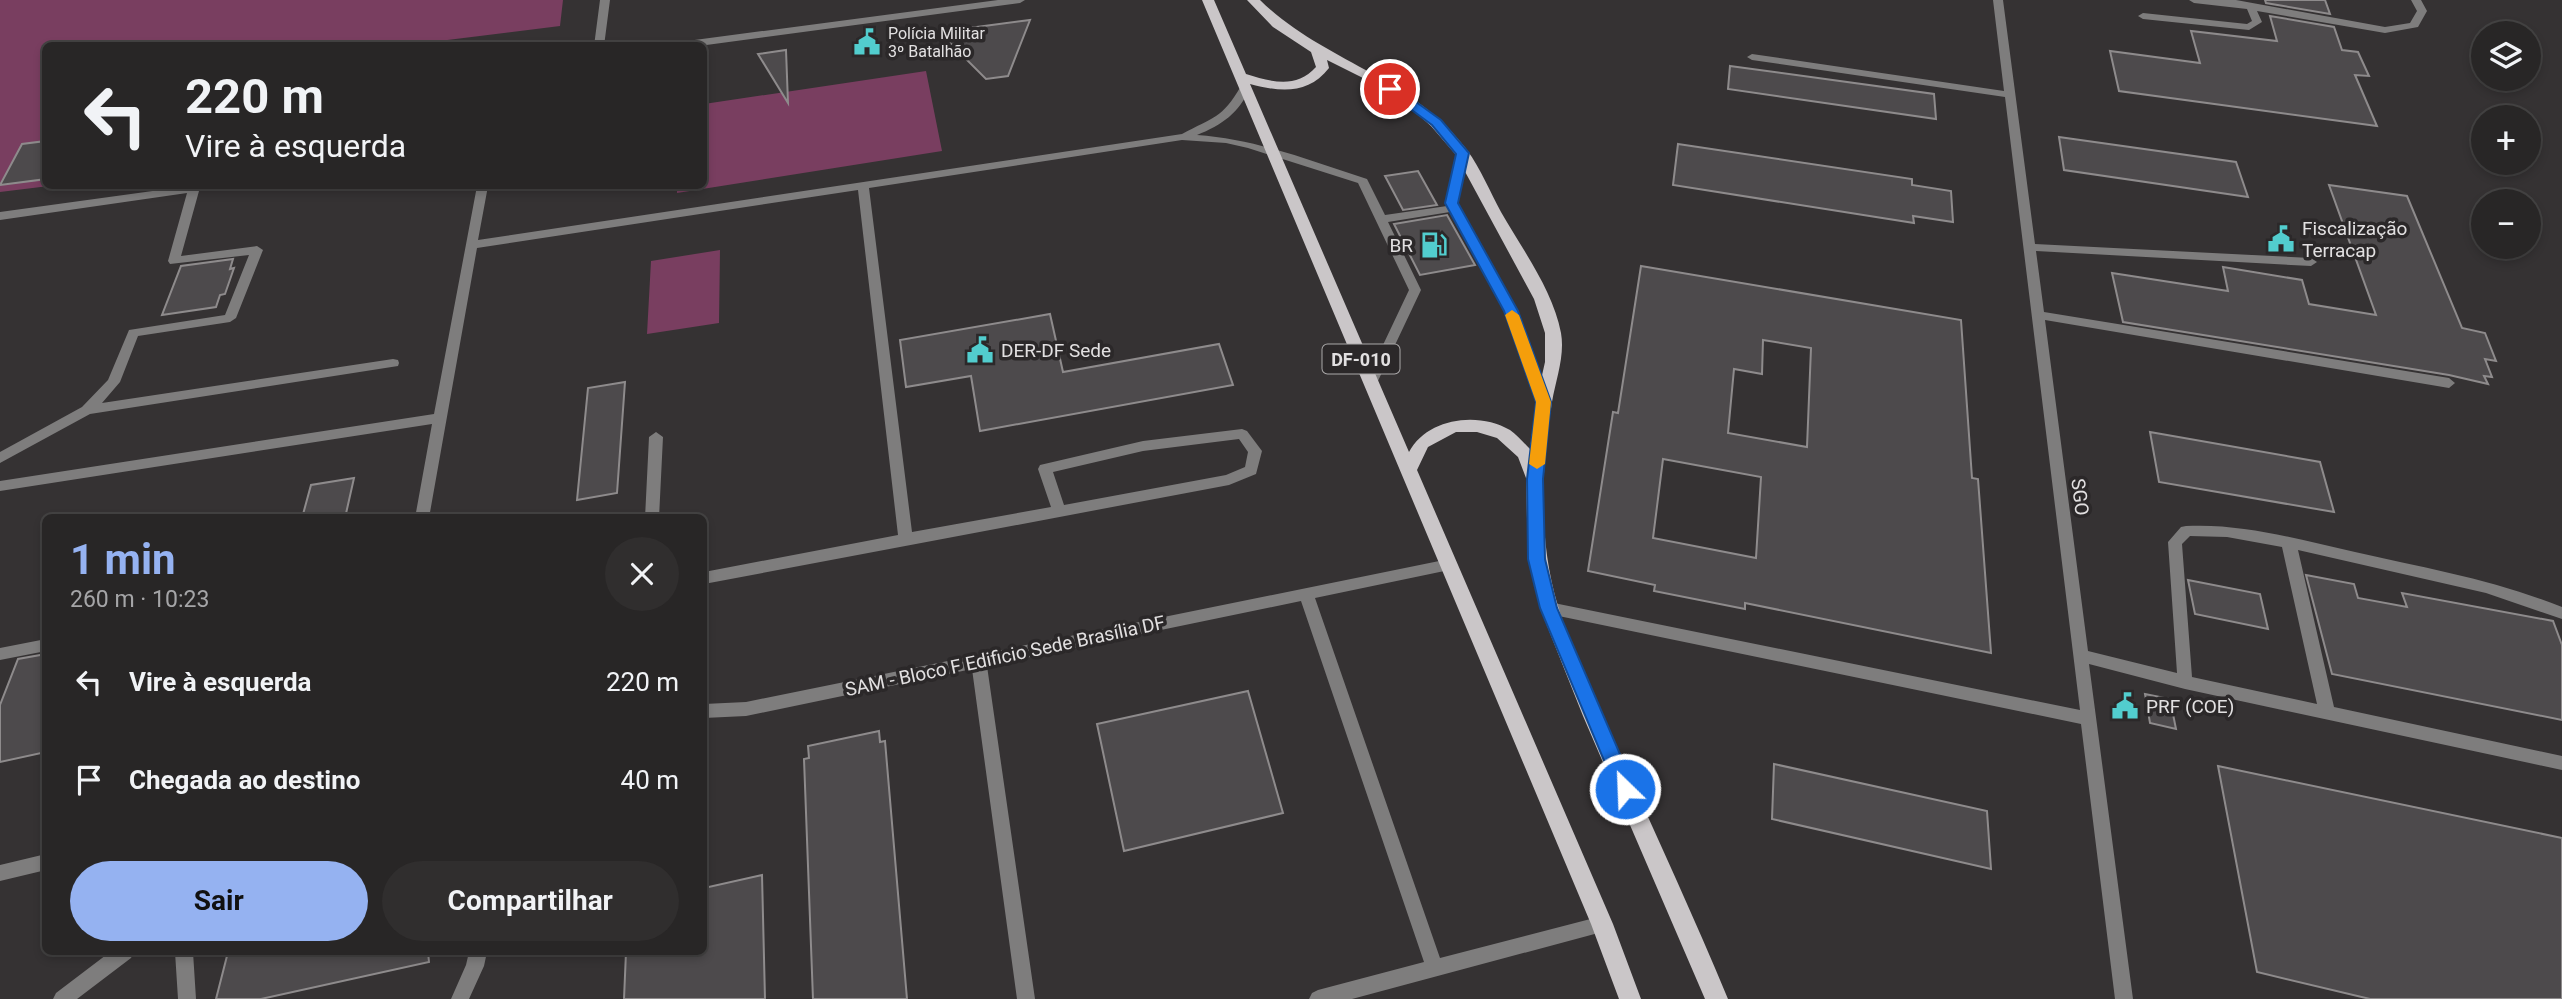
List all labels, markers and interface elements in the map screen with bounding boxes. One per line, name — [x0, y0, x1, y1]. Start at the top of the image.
map controls — [2471, 21, 2541, 259]
button: layers — [2471, 21, 2541, 91]
place label: Polícia Militar 3º Batalhão — [888, 24, 985, 61]
public building icon: Polícia Militar 3º Batalhão — [852, 27, 882, 57]
pin — [1360, 59, 1420, 119]
text: 220 m — [185, 68, 324, 125]
icon: left — [70, 70, 161, 161]
icon: arrive — [1371, 70, 1409, 108]
button: + — [2471, 105, 2541, 175]
text: Vire à esquerda — [185, 127, 406, 165]
button: − — [2471, 189, 2541, 259]
place label: Fiscalização Terracap — [2302, 217, 2407, 262]
public building icon: Fiscalização Terracap — [2266, 224, 2296, 254]
fuel station icon: BR — [1419, 230, 1449, 260]
place label: BR — [1389, 234, 1413, 257]
public building icon: DER-DF Sede — [965, 335, 995, 365]
place label: DER-DF Sede — [1001, 339, 1111, 362]
road number: DF-010 — [1322, 344, 1400, 374]
street label: SGO — [2066, 477, 2094, 517]
text: 1 min — [70, 535, 176, 584]
button: close — [605, 537, 679, 611]
text: 260 m · 10:23 — [70, 586, 209, 613]
street label: SAM - Bloco F Edificio Sede Brasília DF — [843, 611, 1167, 701]
icon: left — [70, 663, 108, 701]
text: Vire à esquerda — [129, 667, 312, 697]
text: 220 m — [606, 667, 679, 697]
public building icon: PRF (COE) — [2110, 691, 2140, 721]
place label: PRF (COE) — [2146, 695, 2234, 718]
position arrow — [1588, 752, 1662, 826]
icon: arrive — [70, 761, 108, 799]
text: Chegada ao destino — [129, 765, 360, 795]
text: 40 m — [621, 765, 679, 795]
button: Sair — [70, 861, 368, 941]
button: Compartilhar — [382, 861, 679, 941]

